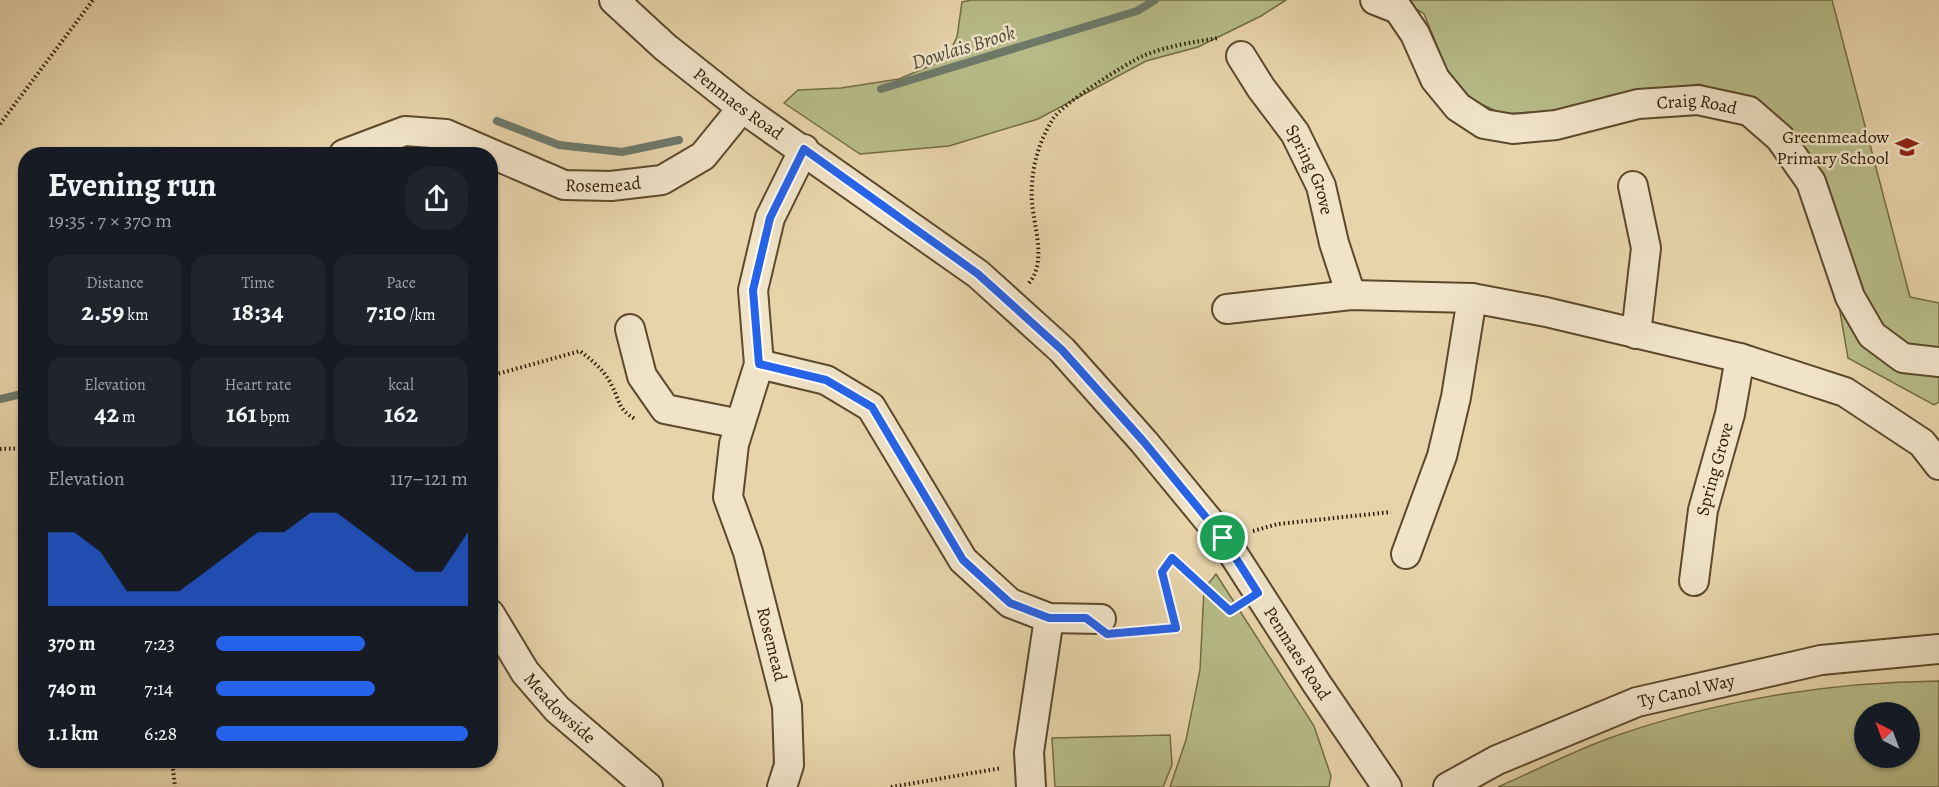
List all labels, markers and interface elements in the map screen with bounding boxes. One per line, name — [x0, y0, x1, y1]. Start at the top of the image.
water label: Dowlais Brook — [908, 19, 1018, 76]
street label: Penmaes Road — [688, 62, 788, 146]
street label: Craig Road — [1656, 88, 1740, 120]
street label: Spring Grove — [1280, 119, 1339, 217]
place label: Greenmeadow Primary School — [1776, 125, 1890, 170]
school or university icon: Greenmeadow Primary School — [1894, 134, 1920, 160]
text: Evening run — [48, 162, 217, 207]
button: share — [405, 167, 468, 230]
street label: Rosemead — [565, 171, 643, 198]
text: 19:35 · 7 × 370 m — [48, 207, 172, 234]
text: Distance — [86, 272, 144, 294]
text: Time — [241, 272, 275, 294]
text: Pace — [386, 272, 416, 294]
text: 2.59 — [81, 294, 124, 329]
text: 18:34 — [232, 294, 284, 329]
text: 7:10 — [366, 294, 406, 329]
text: km — [124, 304, 149, 326]
text: /km — [406, 304, 436, 326]
text: Elevation — [84, 374, 146, 396]
text: Heart rate — [225, 374, 291, 396]
text: kcal — [388, 374, 414, 396]
text: 42 — [94, 396, 119, 431]
text: 161 — [226, 396, 257, 431]
text: 162 — [384, 396, 418, 431]
text: m — [119, 406, 136, 428]
text: bpm — [257, 406, 290, 428]
street label: Spring Grove — [1690, 420, 1739, 517]
text: Elevation — [48, 465, 125, 492]
text: 117–121 m — [390, 465, 468, 492]
pin — [1197, 512, 1248, 563]
icon: arrive — [1206, 521, 1239, 554]
street label: Penmaes Road — [1258, 602, 1337, 705]
street label: Rosemead — [751, 604, 793, 684]
text: 370 m — [48, 630, 95, 657]
text: 7:23 — [144, 630, 175, 657]
street label: Meadowside — [519, 667, 601, 749]
street label: Ty Canol Way — [1636, 668, 1738, 713]
text: 740 m — [48, 675, 96, 702]
text: 7:14 — [144, 675, 173, 702]
north arrow — [1854, 702, 1920, 768]
map controls — [1854, 702, 1920, 768]
text: 1.1 km — [48, 720, 98, 747]
text: 6:28 — [144, 720, 177, 747]

